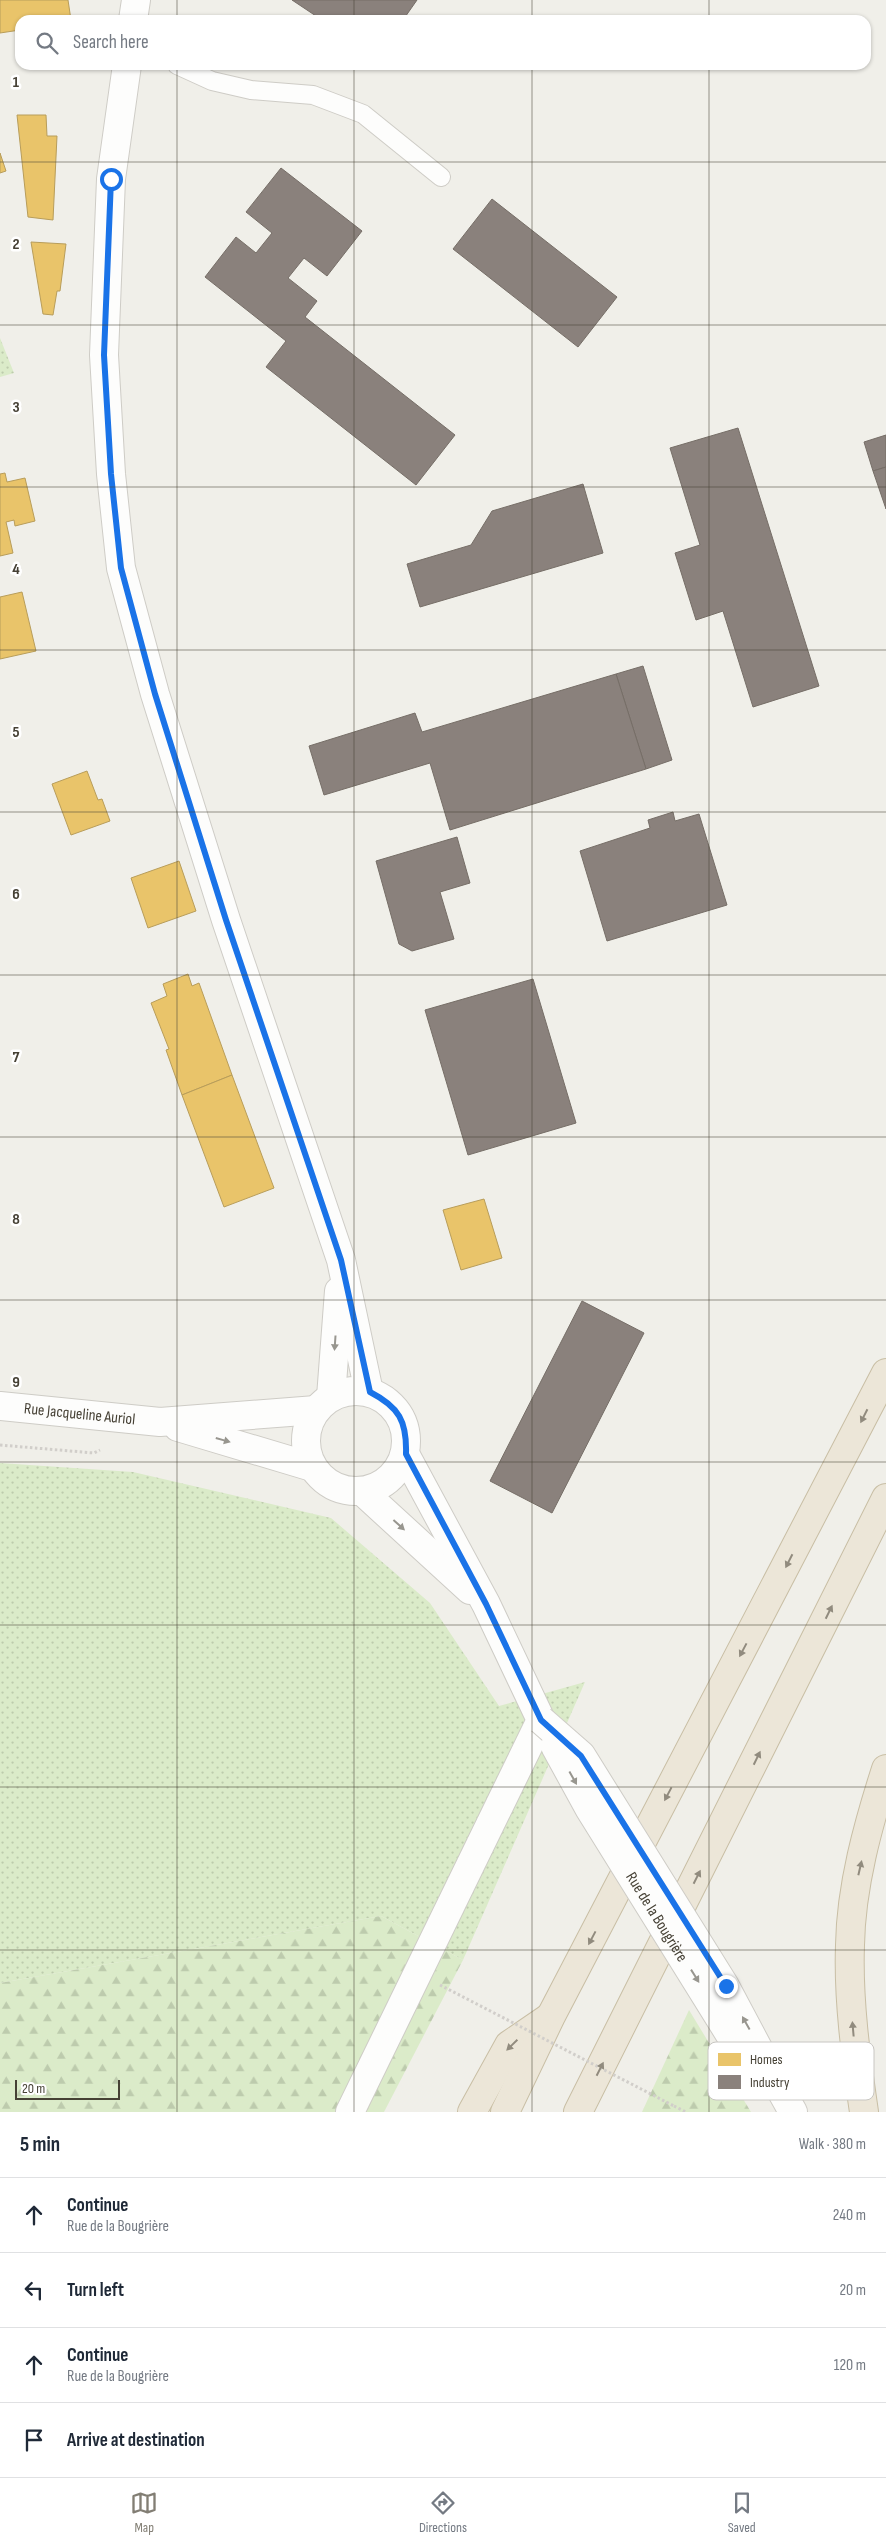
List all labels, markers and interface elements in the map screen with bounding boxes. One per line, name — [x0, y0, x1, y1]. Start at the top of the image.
search box — [15, 15, 871, 70]
icon: search — [33, 29, 61, 57]
text: Search here — [73, 31, 149, 54]
text: 1 — [13, 73, 20, 92]
route start — [100, 168, 123, 191]
text: 2 — [12, 235, 20, 254]
text: 3 — [12, 398, 20, 417]
text: 4 — [12, 560, 20, 579]
text: 5 — [12, 723, 20, 742]
text: 6 — [12, 885, 20, 904]
text: 7 — [13, 1048, 20, 1067]
text: 8 — [12, 1210, 20, 1229]
one-way arrow — [330, 1335, 338, 1351]
text: 9 — [12, 1373, 20, 1392]
street label: Rue Jacqueline Auriol — [23, 1399, 136, 1429]
one-way arrow — [860, 1409, 868, 1424]
one-way arrow — [216, 1437, 231, 1445]
one-way arrow — [393, 1519, 406, 1530]
one-way arrow — [785, 1554, 793, 1568]
one-way arrow — [825, 1605, 833, 1619]
one-way arrow — [739, 1643, 747, 1657]
one-way arrow — [753, 1751, 761, 1765]
one-way arrow — [569, 1771, 577, 1785]
one-way arrow — [664, 1787, 672, 1801]
one-way arrow — [857, 1859, 865, 1875]
street label: Rue de la Bougrière — [622, 1869, 692, 1965]
one-way arrow — [693, 1870, 701, 1884]
one-way arrow — [588, 1931, 596, 1945]
one-way arrow — [690, 1969, 699, 1983]
route end — [715, 1975, 738, 1998]
one-way arrow — [742, 2016, 750, 2031]
one-way arrow — [849, 2021, 857, 2037]
one-way arrow — [506, 2039, 518, 2051]
legend — [708, 2042, 874, 2100]
text: Homes — [750, 2051, 783, 2068]
one-way arrow — [596, 2061, 604, 2076]
text: Industry — [750, 2074, 790, 2091]
scale bar — [15, 2077, 120, 2100]
text: 20 m — [22, 2080, 45, 2097]
text: 5 min — [20, 2132, 60, 2157]
text: Walk · 380 m — [799, 2135, 866, 2154]
text: Continue — [67, 2194, 128, 2217]
icon: ahead — [20, 2201, 48, 2229]
text: 240 m — [833, 2206, 866, 2225]
text: Rue de la Bougrière — [67, 2217, 169, 2236]
icon: left — [20, 2276, 48, 2304]
text: Turn left — [67, 2279, 124, 2302]
text: 20 m — [839, 2281, 866, 2300]
text: Continue — [67, 2344, 128, 2367]
icon: ahead — [20, 2351, 48, 2379]
text: 120 m — [834, 2356, 866, 2375]
text: Rue de la Bougrière — [67, 2367, 169, 2386]
icon: arrive — [20, 2426, 48, 2454]
text: Arrive at destination — [67, 2429, 205, 2452]
tab: Map — [130, 2489, 158, 2536]
tab: Directions — [419, 2489, 467, 2536]
tab: Saved — [728, 2489, 756, 2536]

